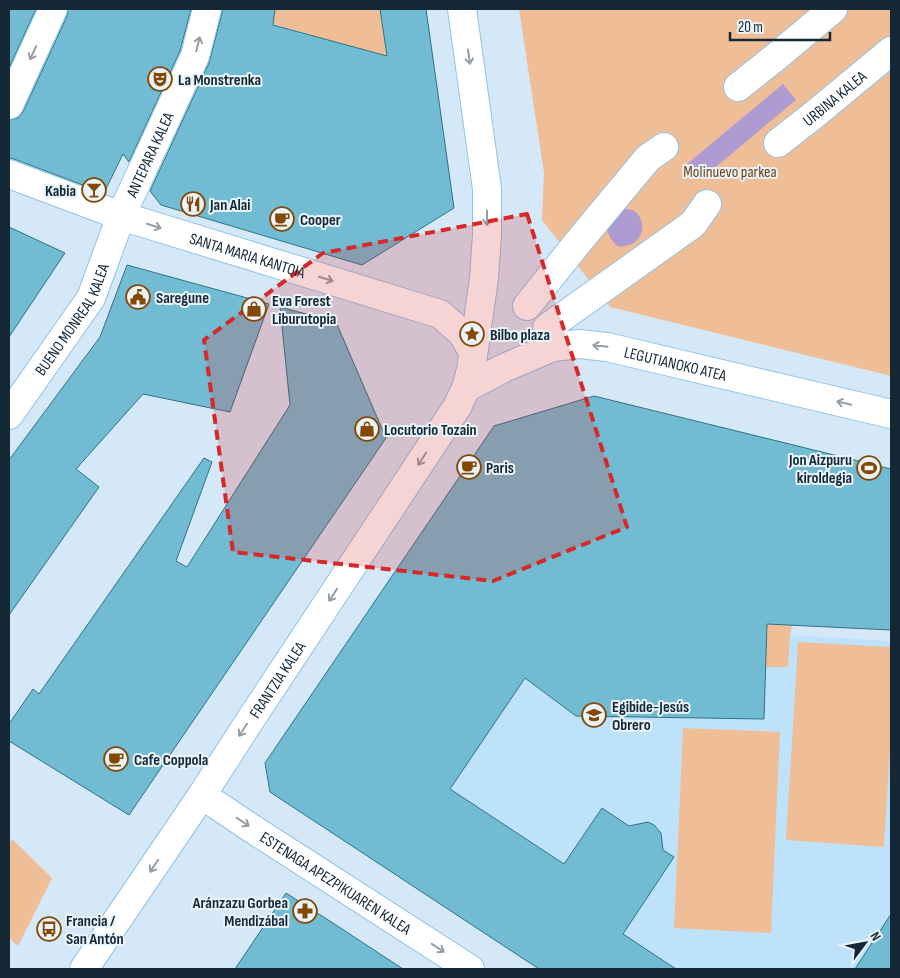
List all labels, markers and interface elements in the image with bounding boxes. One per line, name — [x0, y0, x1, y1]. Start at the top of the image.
scale bar — [730, 10, 830, 42]
text: 20 m — [738, 18, 763, 37]
one-way arrow — [194, 37, 203, 53]
one-way arrow — [27, 45, 37, 60]
one-way arrow — [464, 49, 474, 65]
theatre icon: La Monstrenka — [147, 66, 173, 92]
street label: URBINA KALEA — [800, 67, 871, 131]
place label: La Monstrenka — [178, 71, 261, 90]
street label: ANTEPARA KALEA — [123, 109, 179, 201]
park label: Molinuevo parkea — [683, 163, 777, 182]
bar icon: Kabia — [81, 177, 107, 203]
place label: Kabia — [45, 182, 76, 201]
restaurant icon: Jan Alai — [180, 191, 206, 217]
place label: Jan Alai — [209, 196, 251, 215]
cafe icon: Cooper — [269, 206, 295, 232]
one-way arrow — [482, 210, 492, 226]
place label: Cooper — [300, 211, 341, 230]
one-way arrow — [145, 222, 161, 231]
street label: SANTA MARIA KANTOIA — [187, 230, 307, 283]
street label: BUENO MONREAL KALEA — [32, 261, 114, 380]
one-way arrow — [317, 275, 333, 284]
public building icon: Saregune — [125, 284, 151, 310]
place label: Saregune — [156, 289, 209, 308]
place label: Eva Forest Liburutopia — [272, 292, 336, 329]
shop icon: Eva Forest Liburutopia — [241, 296, 267, 322]
place icon: Bilbo plaza — [459, 321, 485, 347]
place label: Bilbo plaza — [490, 326, 550, 345]
one-way arrow — [593, 341, 609, 351]
street label: LEGUTIANOKO ATEA — [622, 343, 728, 386]
one-way arrow — [836, 398, 852, 407]
shop icon: Locutorio Tozain — [354, 416, 380, 442]
place label: Locutorio Tozain — [384, 421, 477, 440]
place label: Jon Aizpuru kiroldegia — [788, 451, 852, 488]
one-way arrow — [417, 452, 428, 466]
cafe icon: Paris — [456, 454, 482, 480]
sports icon: Jon Aizpuru kiroldegia — [856, 455, 882, 481]
place label: Paris — [486, 459, 514, 478]
one-way arrow — [328, 588, 338, 602]
street label: FRANTZIA KALEA — [246, 638, 311, 722]
place label: Egibide-Jesús Obrero — [612, 698, 689, 735]
school or university icon: Egibide-Jesús Obrero — [581, 702, 607, 728]
one-way arrow — [238, 723, 248, 737]
cafe icon: Cafe Coppola — [103, 746, 129, 772]
place label: Cafe Coppola — [134, 751, 208, 770]
one-way arrow — [235, 818, 249, 828]
street label: ESTENAGA APEZPIKUAREN KALEA — [256, 828, 414, 939]
one-way arrow — [149, 859, 159, 873]
place label: Aránzazu Gorbea Mendizábal — [192, 894, 288, 931]
pharmacy icon: Aránzazu Gorbea Mendizábal — [292, 898, 318, 924]
place label: Francia / San Antón — [66, 912, 124, 949]
bus stop icon: Francia / San Antón — [36, 916, 62, 942]
north arrow — [840, 918, 890, 968]
text: N — [866, 929, 885, 944]
one-way arrow — [431, 943, 445, 954]

